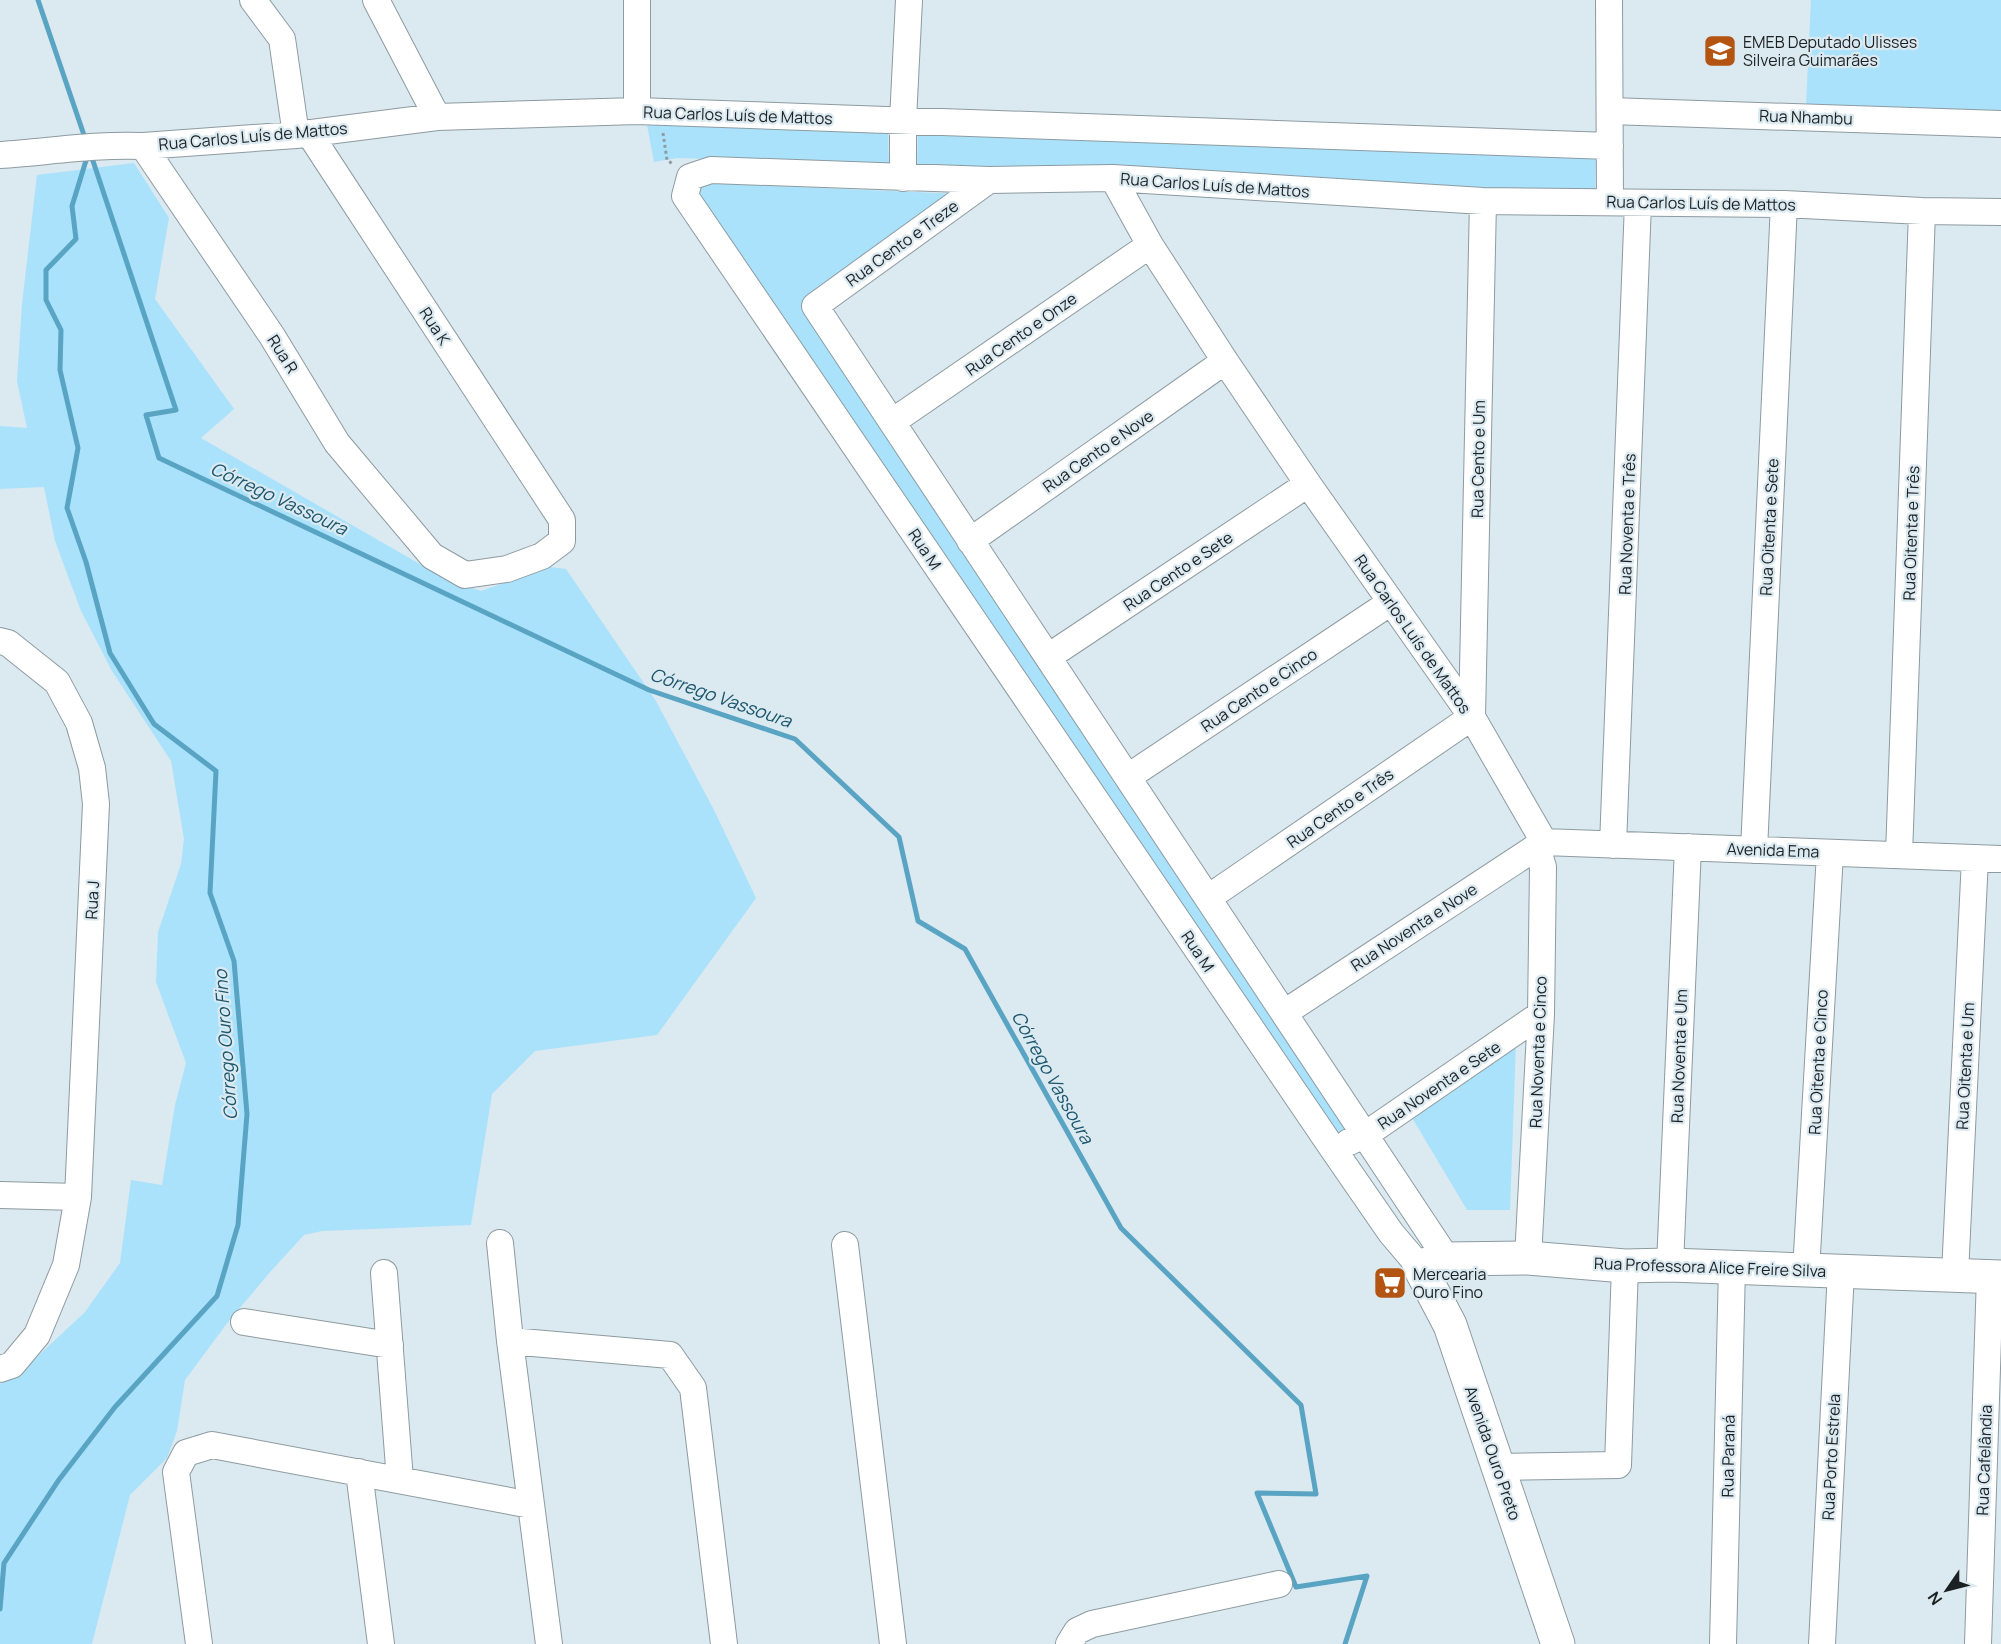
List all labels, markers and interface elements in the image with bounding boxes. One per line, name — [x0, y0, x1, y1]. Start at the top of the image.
place label: EMEB Deputado Ulisses Silveira Guimarães — [1743, 31, 1917, 71]
school or university icon: EMEB Deputado Ulisses Silveira Guimarães — [1702, 33, 1738, 69]
street label: Rua Carlos Luís de Mattos — [643, 101, 833, 129]
street label: Rua Nhambu — [1759, 104, 1853, 130]
street label: Rua Carlos Luís de Mattos — [158, 117, 348, 155]
street label: Rua Carlos Luís de Mattos — [1120, 167, 1310, 203]
street label: Rua Carlos Luís de Mattos — [1606, 190, 1796, 216]
street label: Rua Cento e Treze — [841, 195, 963, 291]
street label: Rua Cento e Onze — [961, 287, 1081, 381]
street label: Rua K — [415, 303, 456, 350]
street label: Rua R — [263, 330, 303, 378]
street label: Rua Cento e Um — [1466, 400, 1490, 518]
street label: Rua Cento e Nove — [1038, 405, 1158, 497]
street label: Rua Noventa e Três — [1614, 453, 1640, 595]
water label: Córrego Vassoura — [207, 456, 352, 541]
street label: Rua Oitenta e Sete — [1754, 458, 1784, 596]
street label: Rua Oitenta e Três — [1898, 465, 1924, 601]
street label: Rua M — [903, 524, 947, 574]
street label: Rua Cento e Sete — [1119, 526, 1237, 616]
street label: Rua Carlos Luís de Mattos — [1350, 550, 1476, 718]
street label: Rua Cento e Cinco — [1197, 643, 1321, 737]
water label: Córrego Vassoura — [647, 662, 796, 733]
street label: Rua Cento e Três — [1282, 763, 1398, 853]
street label: Avenida Ema — [1726, 837, 1820, 863]
street label: Rua Noventa e Nove — [1347, 878, 1481, 976]
street label: Rua J — [80, 880, 104, 920]
street label: Rua M — [1176, 926, 1220, 976]
water label: Córrego Ouro Fino — [208, 968, 242, 1121]
street label: Rua Noventa e Cinco — [1524, 976, 1552, 1128]
street label: Rua Noventa e Um — [1666, 989, 1692, 1123]
street label: Rua Oitenta e Cinco — [1803, 989, 1833, 1135]
street label: Rua Oitenta e Um — [1951, 1002, 1979, 1130]
water label: Córrego Vassoura — [1007, 1006, 1100, 1148]
street label: Rua Noventa e Sete — [1373, 1036, 1505, 1134]
street label: Rua Professora Alice Freire Silva — [1593, 1252, 1827, 1282]
place label: Mercearia Ouro Fino — [1413, 1263, 1487, 1303]
supermarket icon: Mercearia Ouro Fino — [1372, 1265, 1408, 1301]
street label: Avenida Ouro Preto — [1460, 1383, 1526, 1523]
street label: Rua Porto Estrela — [1817, 1393, 1845, 1521]
street label: Rua Cafelândia — [1971, 1404, 1997, 1516]
street label: Rua Paraná — [1716, 1415, 1740, 1497]
north arrow — [1917, 1560, 1977, 1620]
text: N — [1922, 1588, 1947, 1610]

